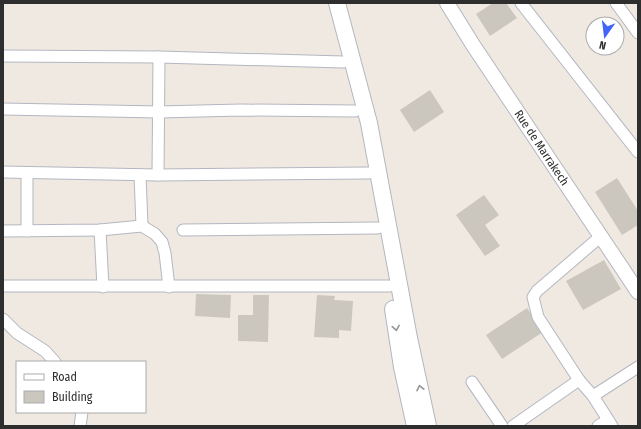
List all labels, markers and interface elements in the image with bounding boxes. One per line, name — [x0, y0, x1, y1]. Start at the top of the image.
north arrow — [585, 16, 625, 56]
text: N — [598, 38, 607, 52]
street label: Rue de Marrakech — [511, 107, 572, 188]
one-way arrow — [391, 325, 400, 331]
legend — [16, 361, 146, 413]
text: Road — [52, 370, 77, 384]
one-way arrow — [416, 385, 424, 391]
text: Building — [52, 390, 93, 404]

